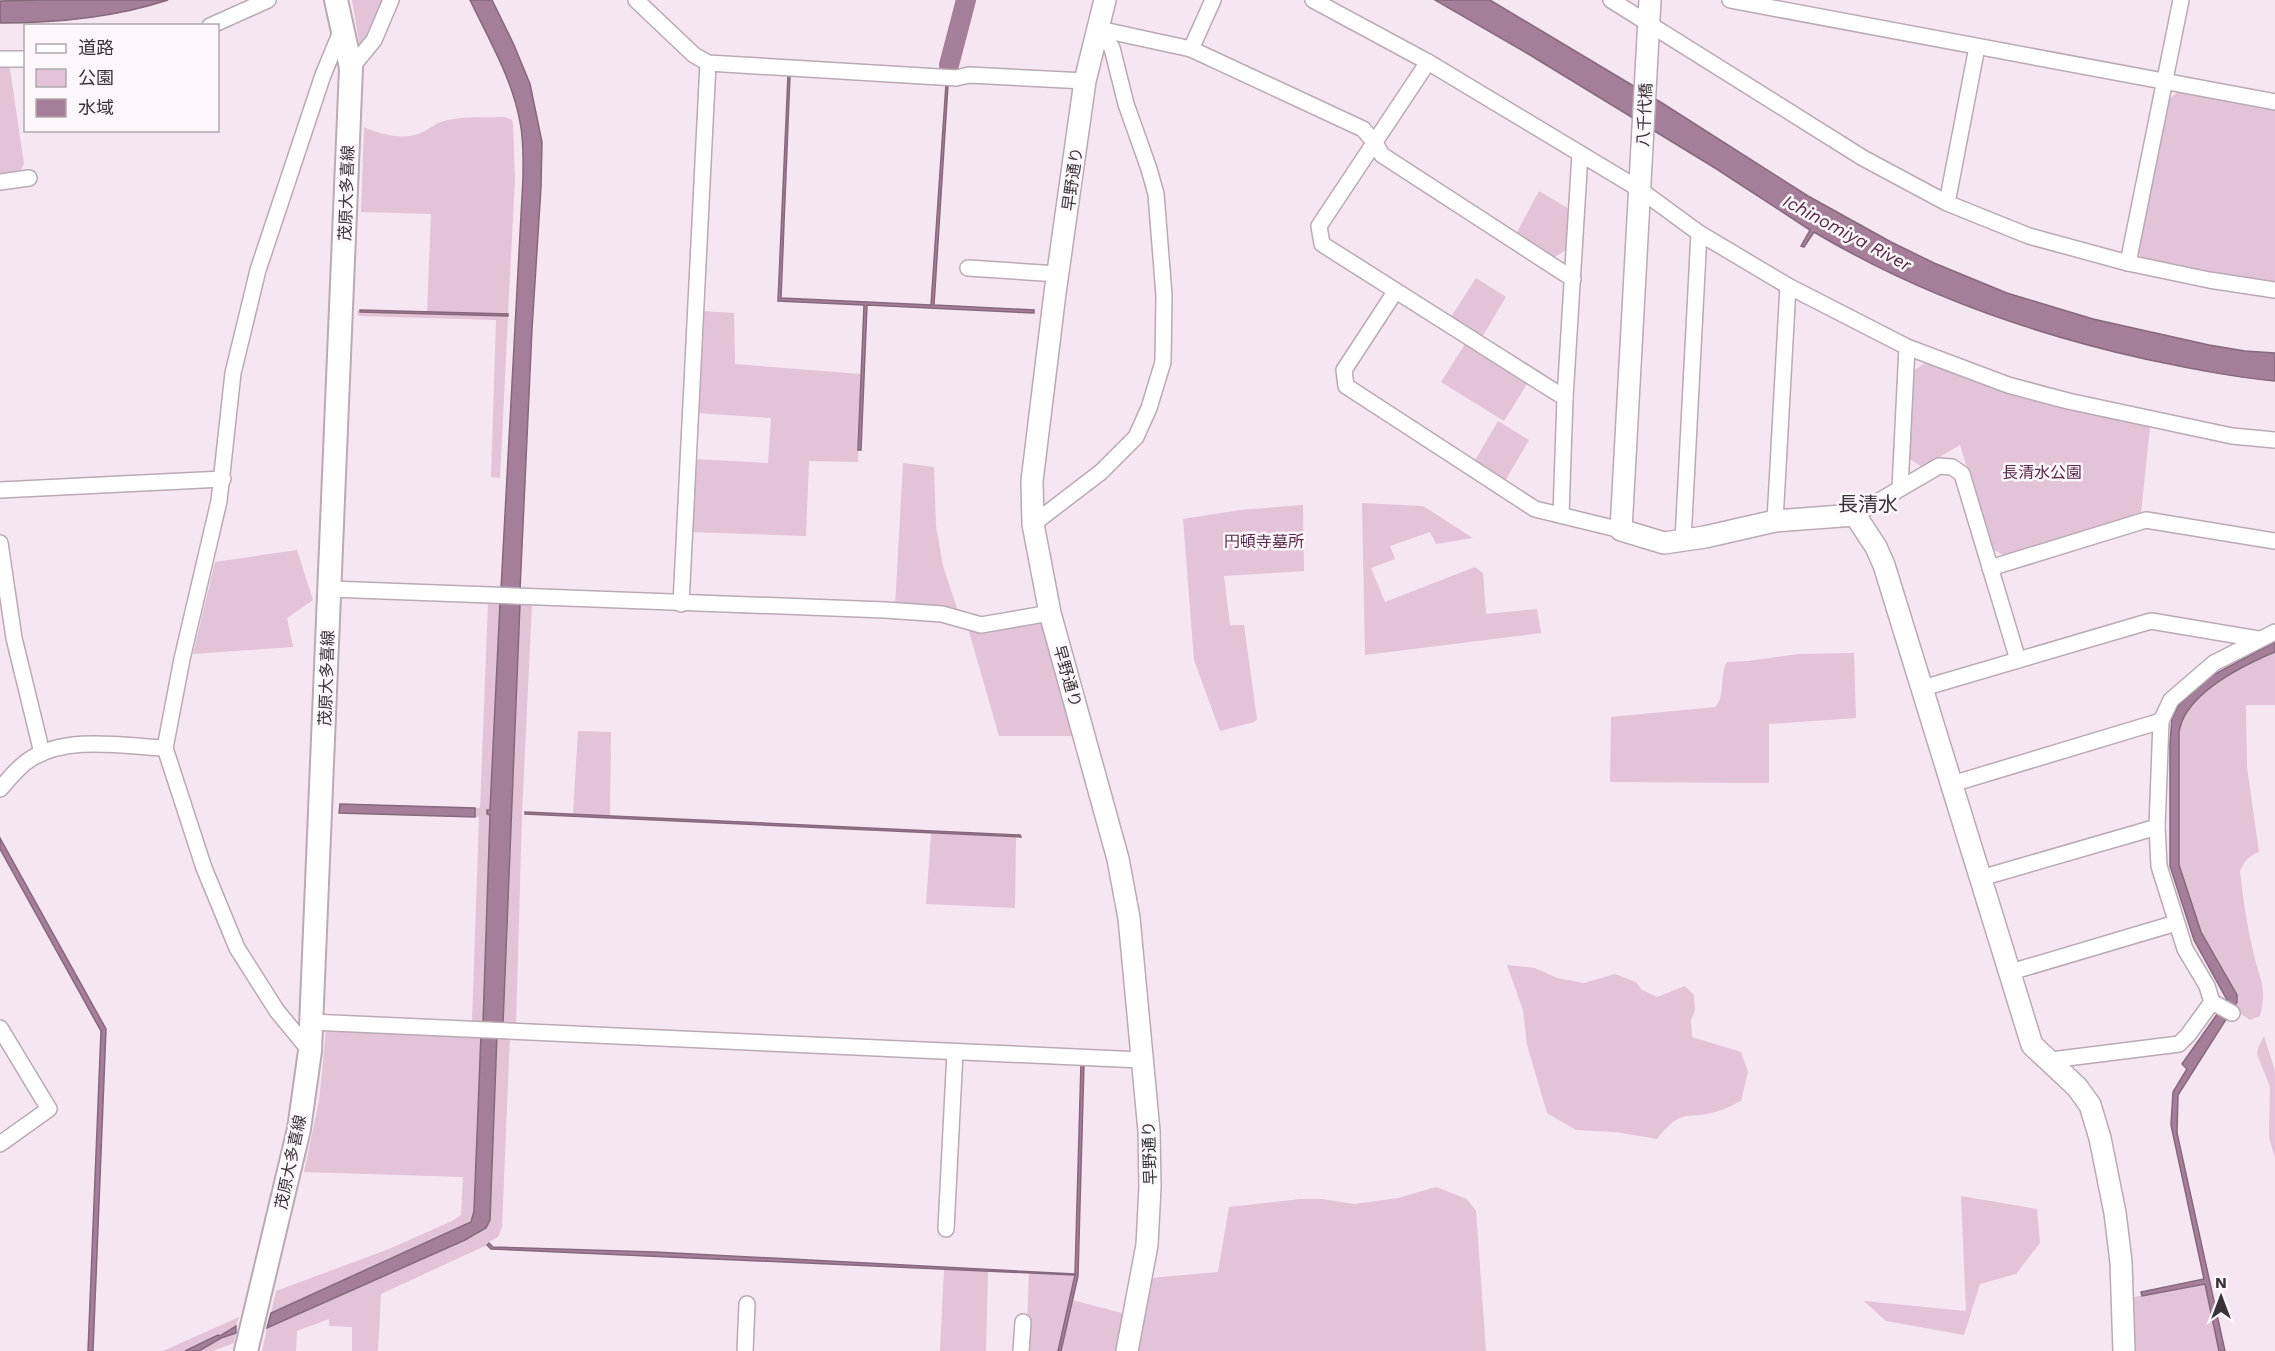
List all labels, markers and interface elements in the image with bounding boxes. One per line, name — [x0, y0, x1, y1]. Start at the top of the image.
legend — [24, 24, 219, 132]
text: 道路 — [78, 37, 114, 58]
text: 公園 — [78, 67, 114, 88]
street label: 八千代橋 — [1633, 83, 1656, 147]
text: 水域 — [78, 97, 114, 118]
street label: 茂原大多喜線 — [335, 145, 358, 241]
street label: 早野通り — [1059, 146, 1086, 212]
water label: Ichinomiya River — [1780, 190, 1916, 276]
park label: 長清水公園 — [2002, 463, 2082, 482]
district label: 長清水 — [1838, 492, 1898, 516]
park label: 円頓寺墓所 — [1224, 532, 1304, 551]
street label: 茂原大多喜線 — [315, 630, 338, 726]
street label: 早野通り — [1050, 643, 1085, 710]
street label: 茂原大多喜線 — [271, 1113, 310, 1211]
street label: 早野通り — [1139, 1121, 1160, 1185]
north arrow — [2191, 1267, 2251, 1327]
text: N — [2215, 1273, 2227, 1292]

